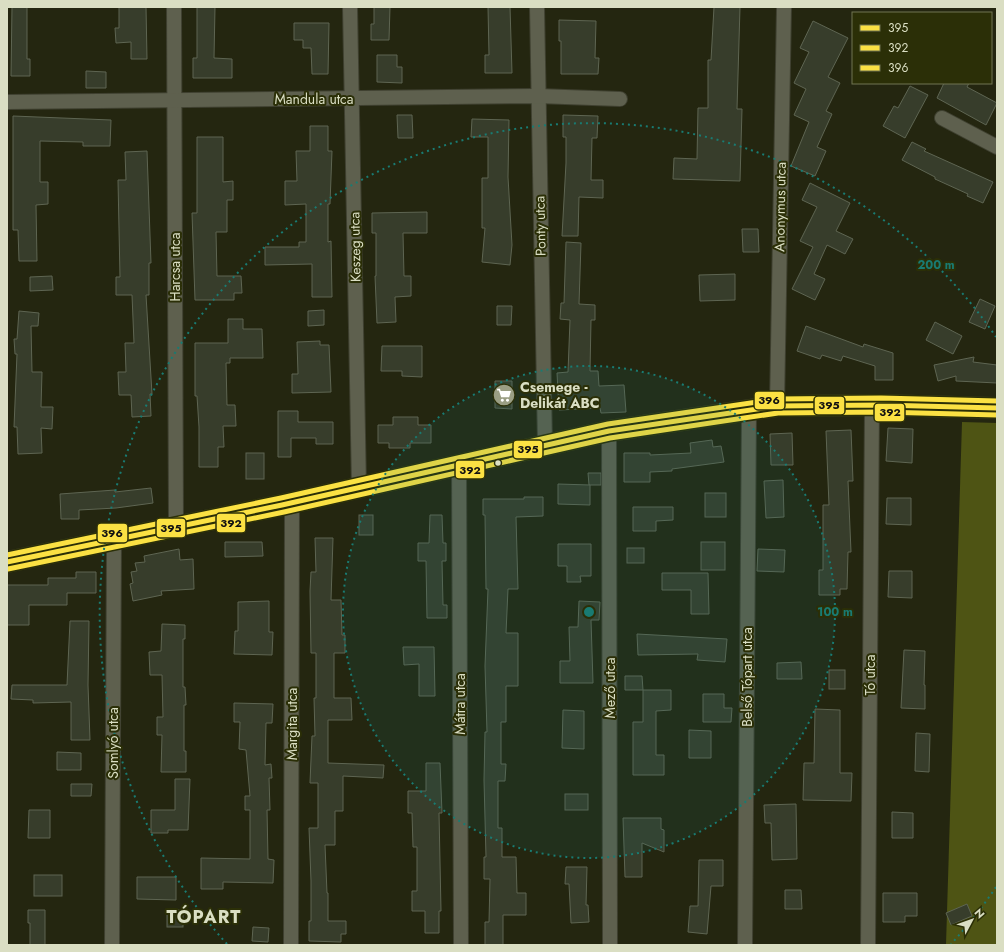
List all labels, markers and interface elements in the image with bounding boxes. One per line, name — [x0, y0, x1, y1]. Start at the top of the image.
legend — [852, 12, 992, 84]
text: 395 — [888, 19, 908, 37]
text: 392 — [888, 39, 908, 57]
text: 396 — [888, 59, 908, 77]
street label: Mandula utca — [274, 89, 354, 109]
street label: Anonymus utca — [769, 162, 791, 252]
street label: Ponty utca — [529, 196, 551, 256]
street label: Keszeg utca — [344, 212, 366, 282]
street label: Harcsa utca — [165, 233, 185, 301]
text: 200 m — [917, 256, 955, 274]
place label: Csemege - Delikát ABC — [520, 377, 600, 413]
supermarket icon: Csemege - Delikát ABC — [491, 382, 517, 408]
line badge: 396 — [754, 391, 785, 410]
text: 396 — [758, 392, 780, 408]
line badge: 395 — [814, 396, 845, 415]
text: 395 — [818, 397, 840, 413]
line badge: 392 — [874, 403, 905, 422]
text: 392 — [879, 404, 901, 420]
line badge: 395 — [513, 440, 543, 459]
text: 395 — [517, 441, 539, 457]
unlabelled marker — [493, 458, 503, 468]
line badge: 392 — [455, 460, 485, 479]
text: 392 — [459, 462, 481, 478]
line badge: 392 — [216, 513, 246, 533]
text: 392 — [220, 515, 242, 531]
line badge: 395 — [156, 518, 186, 538]
text: 395 — [160, 520, 182, 536]
line badge: 396 — [97, 523, 128, 543]
text: 396 — [101, 525, 123, 541]
text: 100 m — [817, 603, 853, 621]
centre of rings — [582, 605, 596, 619]
street label: Belső Tópart utca — [737, 627, 757, 727]
street label: Tó utca — [860, 654, 880, 696]
street label: Mező utca — [600, 658, 620, 718]
street label: Mátra utca — [450, 673, 470, 735]
street label: Margita utca — [282, 688, 302, 760]
street label: Somlyó utca — [103, 707, 123, 779]
north arrow — [952, 900, 992, 940]
district label: TÓPART — [167, 904, 241, 930]
text: N — [971, 905, 988, 922]

